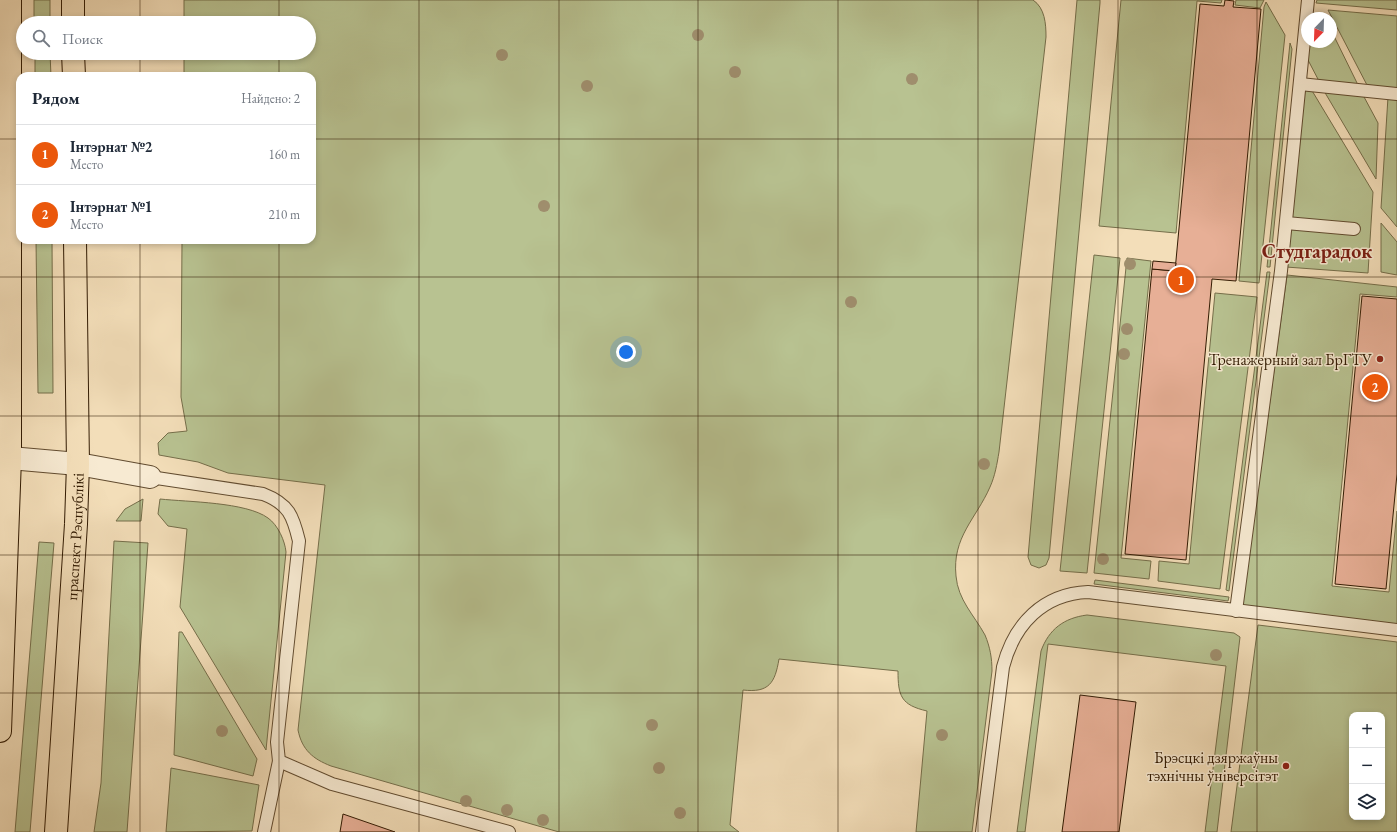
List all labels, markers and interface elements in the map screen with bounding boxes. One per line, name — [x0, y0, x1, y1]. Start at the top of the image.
north arrow — [1301, 12, 1337, 48]
search box — [16, 16, 316, 60]
icon: search — [30, 27, 52, 49]
text: Поиск — [62, 29, 103, 48]
text: Рядом — [32, 87, 80, 109]
text: Найдено: 2 — [241, 90, 300, 107]
text: Інтэрнат №2 — [70, 137, 152, 156]
text: 1 — [42, 146, 48, 163]
text: 160 m — [269, 146, 300, 163]
text: Место — [70, 156, 103, 173]
text: Інтэрнат №1 — [70, 197, 152, 216]
text: 2 — [42, 206, 48, 223]
text: 210 m — [269, 206, 300, 223]
text: Место — [70, 216, 103, 233]
district label: Студгарадок — [1262, 238, 1372, 264]
pin: 1 — [1168, 265, 1194, 295]
your location — [616, 342, 636, 362]
place label: Тренажерный зал БрГТУ — [1208, 349, 1373, 370]
marker: Тренажерный зал БрГТУ — [1375, 354, 1385, 364]
pin: 2 — [1362, 372, 1388, 402]
street label: праспект Рэспублікі — [61, 472, 88, 601]
map controls — [1349, 712, 1385, 820]
button: + — [1349, 712, 1385, 748]
place label: Брэсцкі дзяржаўны тэхнічны ўніверсітэт — [1147, 747, 1278, 786]
button: − — [1349, 748, 1385, 784]
marker: Брэсцкі дзяржаўны тэхнічны ўніверсітэт — [1281, 761, 1291, 771]
button: layers — [1349, 784, 1385, 820]

